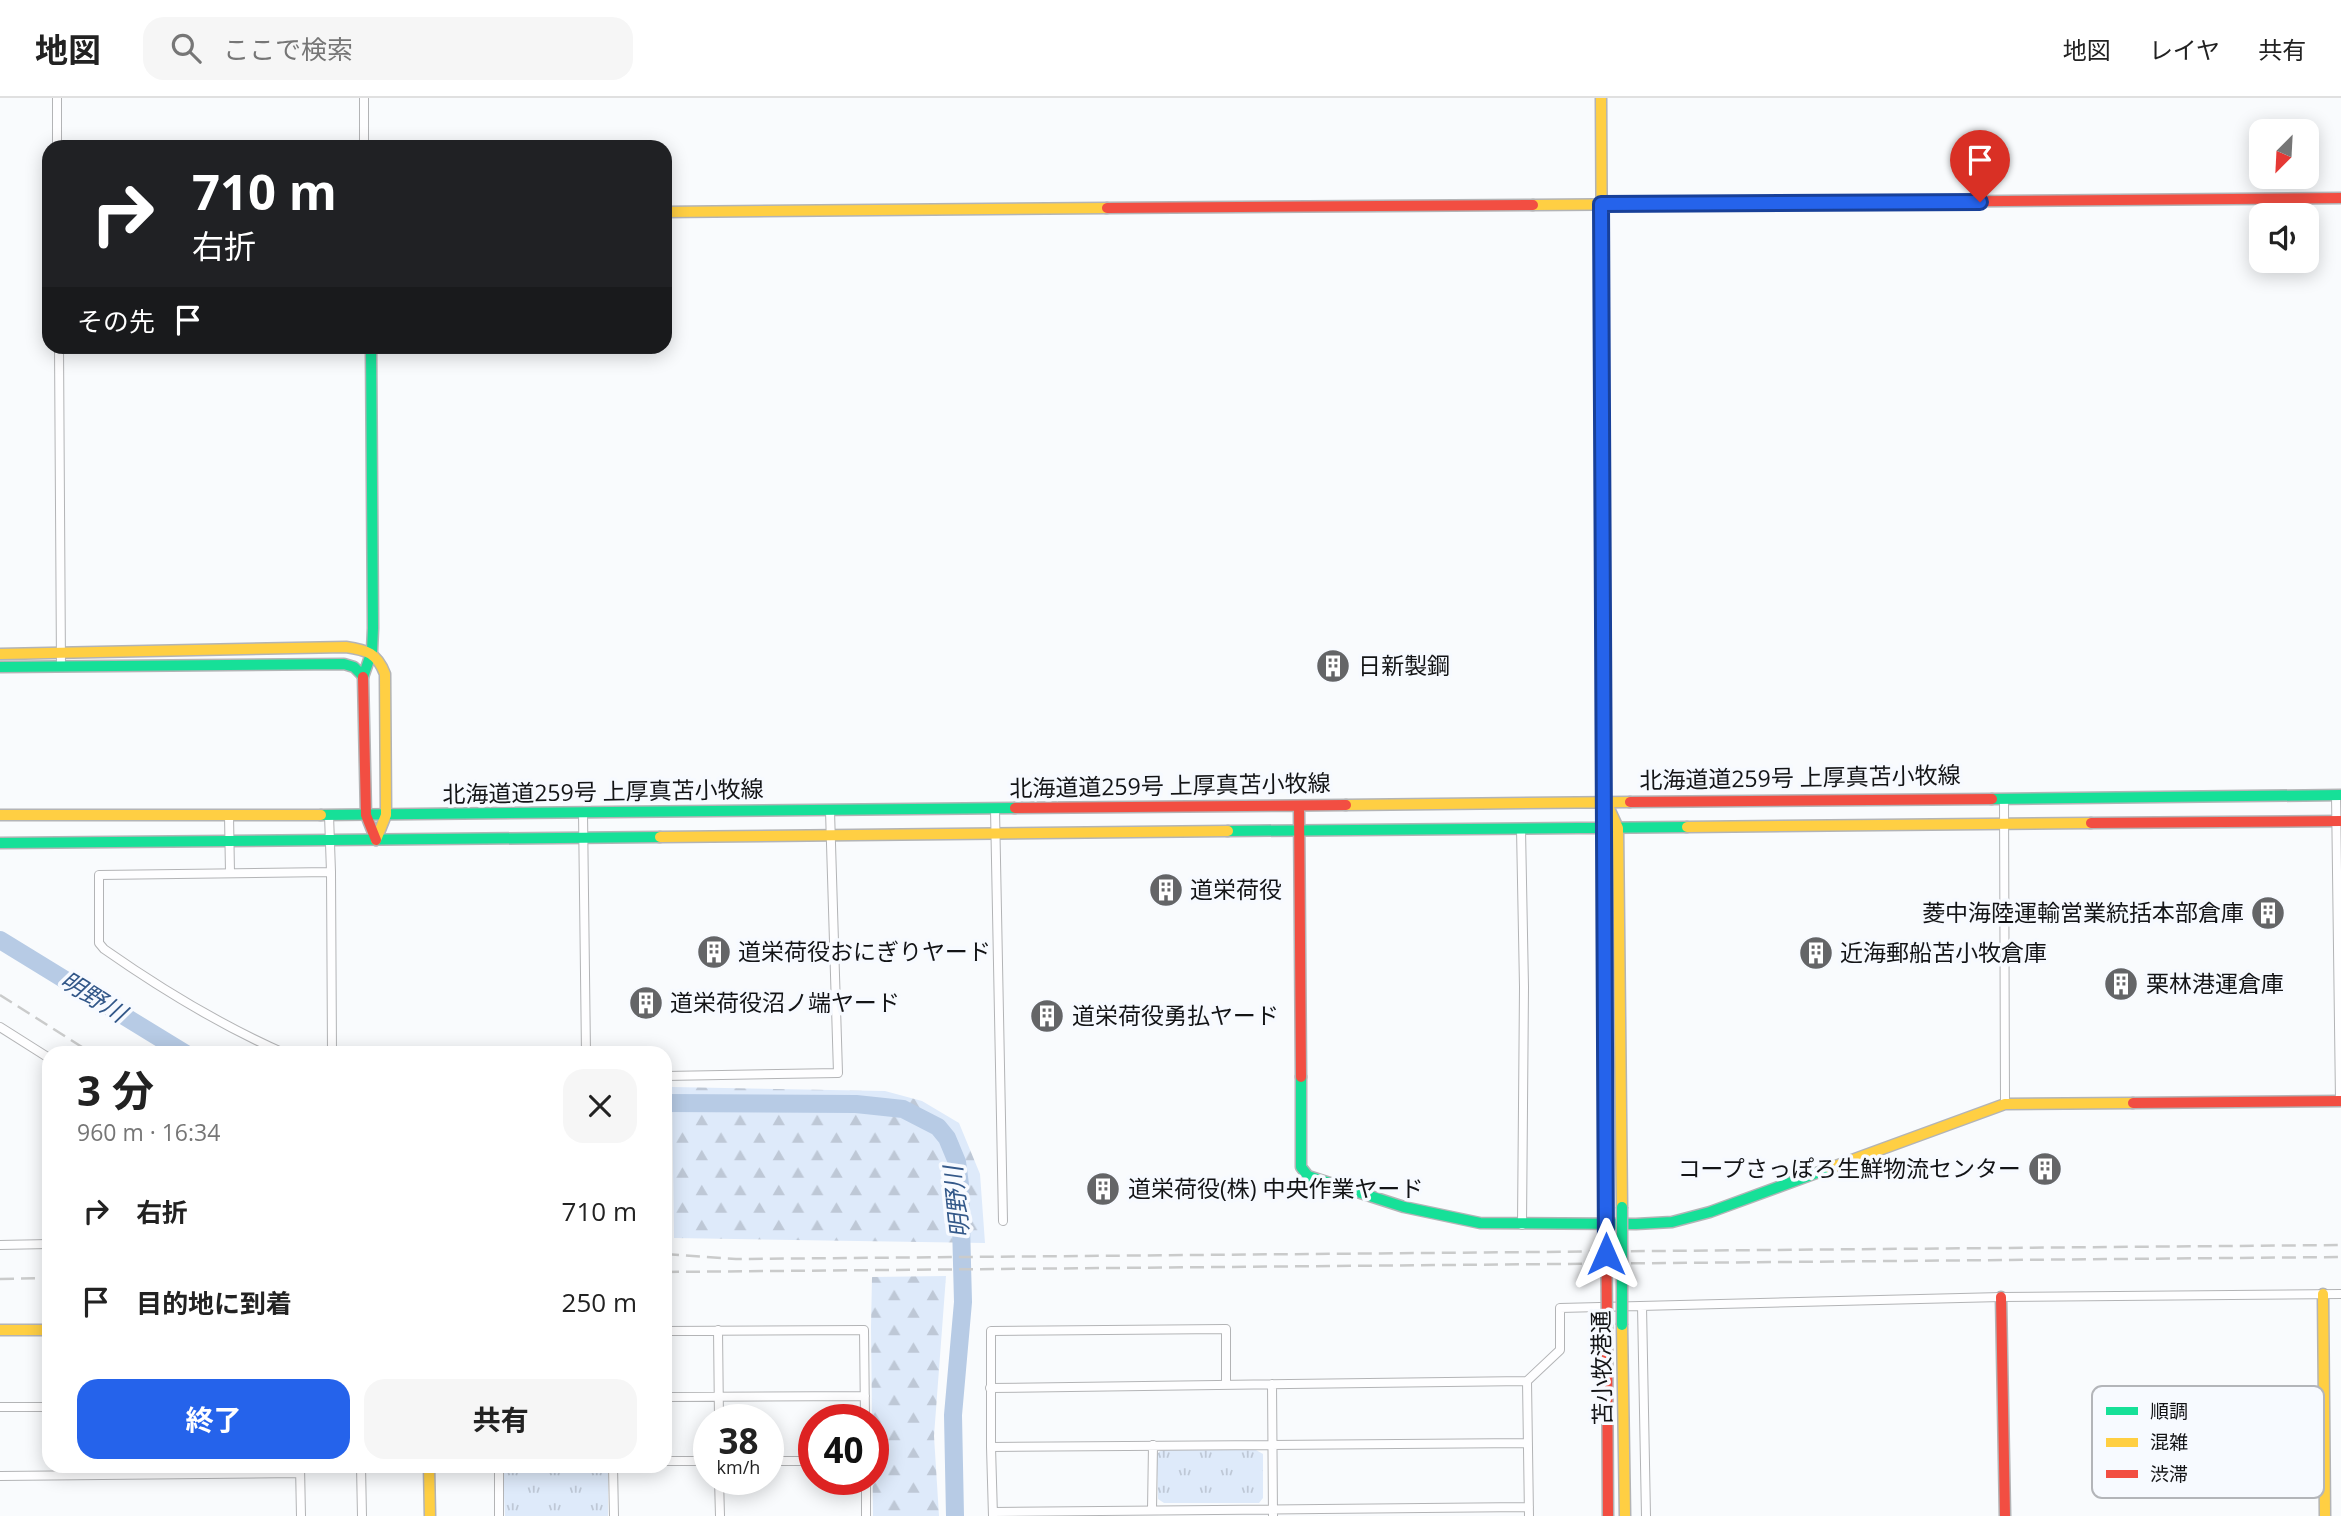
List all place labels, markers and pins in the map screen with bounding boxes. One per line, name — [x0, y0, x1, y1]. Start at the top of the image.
pin — [1950, 130, 2010, 202]
building icon: 日新製鋼 — [1314, 647, 1352, 685]
place label: 日新製鋼 — [1358, 649, 1450, 681]
building icon: 道栄荷役 — [1147, 871, 1185, 909]
place label: 道栄荷役 — [1190, 873, 1282, 905]
building icon: 菱中海陸運輸営業統括本部倉庫 — [2249, 894, 2287, 932]
place label: 菱中海陸運輸営業統括本部倉庫 — [1922, 896, 2244, 928]
building icon: 道栄荷役おにぎりヤード — [695, 933, 733, 971]
building icon: 近海郵船苫小牧倉庫 — [1797, 934, 1835, 972]
place label: 道栄荷役おにぎりヤード — [738, 935, 991, 967]
place label: 近海郵船苫小牧倉庫 — [1840, 936, 2047, 968]
building icon: 栗林港運倉庫 — [2102, 965, 2140, 1003]
place label: 栗林港運倉庫 — [2146, 967, 2284, 999]
building icon: 道栄荷役沼ノ端ヤード — [627, 984, 665, 1022]
place label: 道栄荷役沼ノ端ヤード — [670, 986, 900, 1018]
building icon: 道栄荷役勇払ヤード — [1028, 997, 1066, 1035]
place label: 道栄荷役勇払ヤード — [1072, 999, 1279, 1031]
building icon: コープさっぽろ生鮮物流センター — [2026, 1150, 2064, 1188]
place label: コープさっぽろ生鮮物流センター — [1677, 1152, 2021, 1184]
building icon: 道栄荷役(株) 中央作業ヤード — [1084, 1170, 1122, 1208]
place label: 道栄荷役(株) 中央作業ヤード — [1128, 1172, 1424, 1204]

